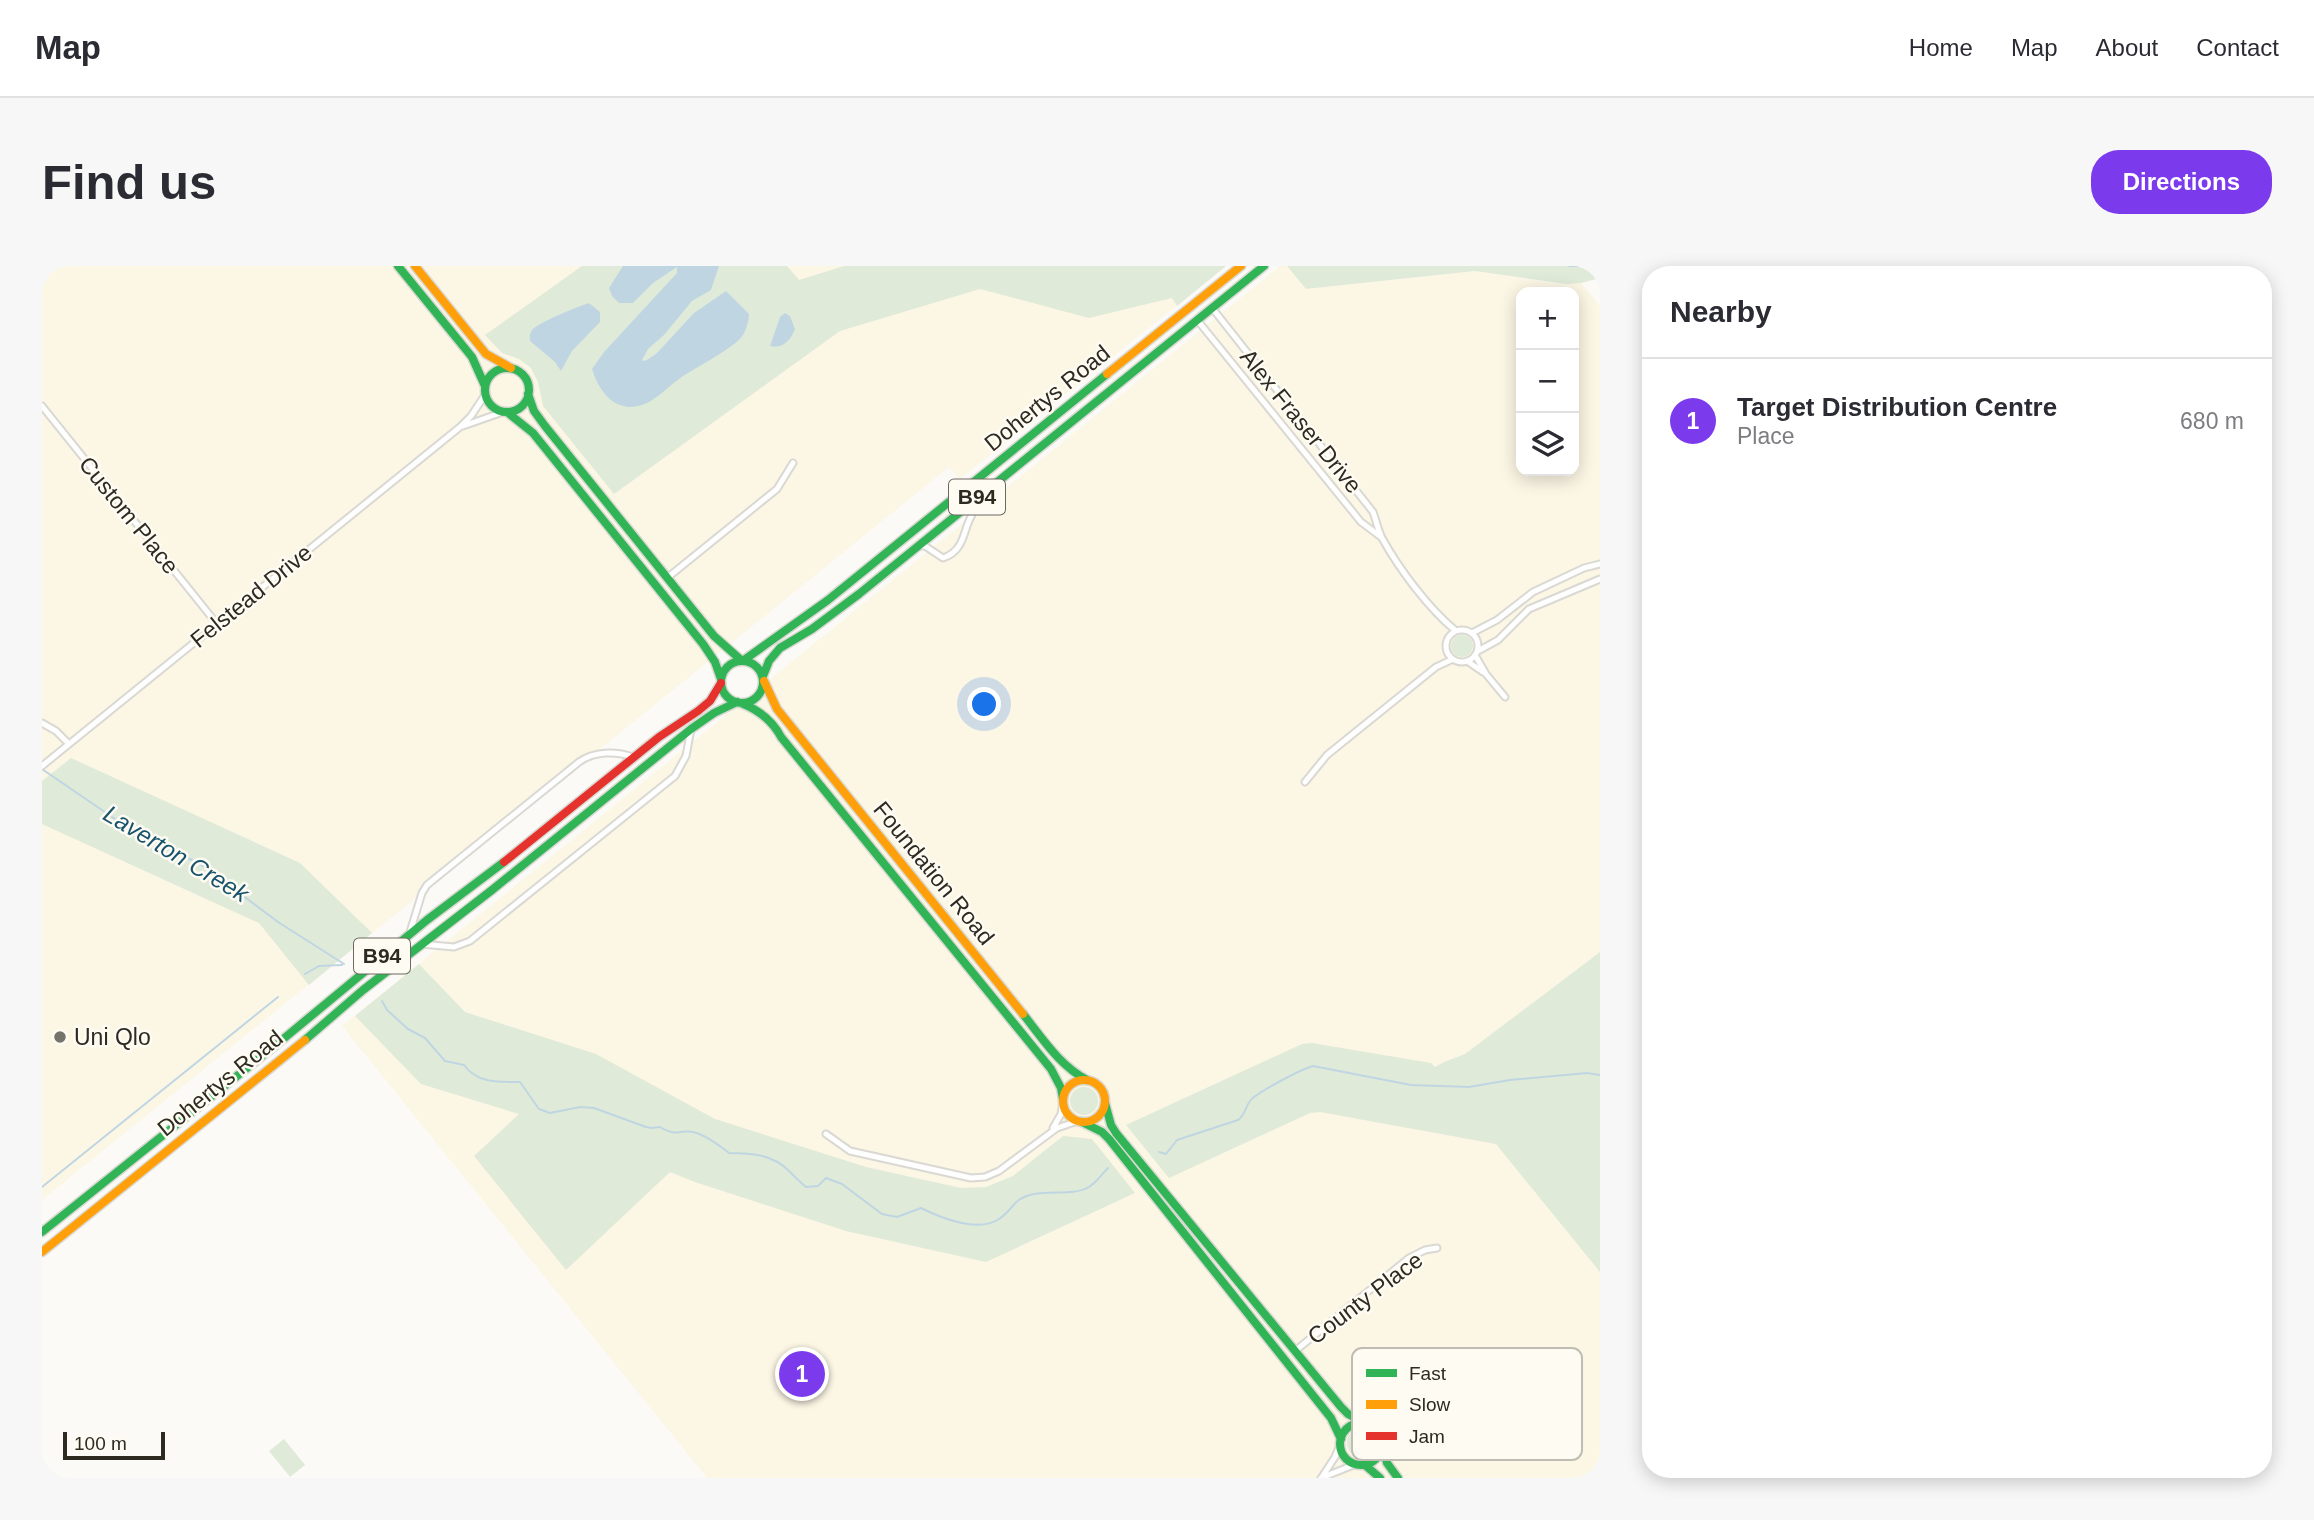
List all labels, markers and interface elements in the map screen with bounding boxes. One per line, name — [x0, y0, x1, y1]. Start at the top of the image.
text: Map — [35, 29, 101, 66]
text: Home — [1909, 34, 1973, 61]
text: Map — [2011, 34, 2058, 61]
text: About — [2096, 34, 2158, 61]
text: Contact — [2196, 34, 2279, 61]
button: Directions — [2091, 150, 2272, 214]
text: Find us — [42, 155, 216, 209]
map controls — [1516, 287, 1579, 476]
button: + — [1516, 287, 1579, 350]
text: Nearby — [1670, 295, 1772, 328]
street label: Dohertys Road — [979, 340, 1115, 456]
street label: Alex Fraser Drive — [1235, 344, 1367, 498]
button: − — [1516, 350, 1579, 413]
text: Target Distribution Centre — [1737, 392, 2057, 422]
text: 1 — [1687, 408, 1699, 434]
text: 680 m — [2180, 408, 2244, 434]
button: layers — [1516, 413, 1579, 476]
text: Place — [1737, 423, 1795, 449]
street label: Custom Place — [74, 451, 184, 579]
road number: B94 — [949, 480, 1005, 514]
street label: Felstead Drive — [185, 539, 317, 653]
your location — [967, 687, 1001, 721]
street label: Foundation Road — [868, 796, 1000, 950]
water label: Laverton Creek — [99, 800, 255, 908]
road number: B94 — [354, 938, 410, 974]
place label: Uni Qlo — [74, 1024, 151, 1050]
street label: Dohertys Road — [152, 1025, 288, 1141]
marker: Uni Qlo — [52, 1029, 68, 1045]
street label: County Place — [1303, 1246, 1427, 1350]
pin: 1 — [779, 1348, 825, 1400]
legend — [1352, 1348, 1582, 1460]
text: Fast — [1409, 1363, 1447, 1384]
text: Slow — [1409, 1394, 1450, 1415]
text: Jam — [1409, 1426, 1445, 1447]
scale bar — [63, 1429, 164, 1461]
text: 100 m — [74, 1433, 127, 1454]

